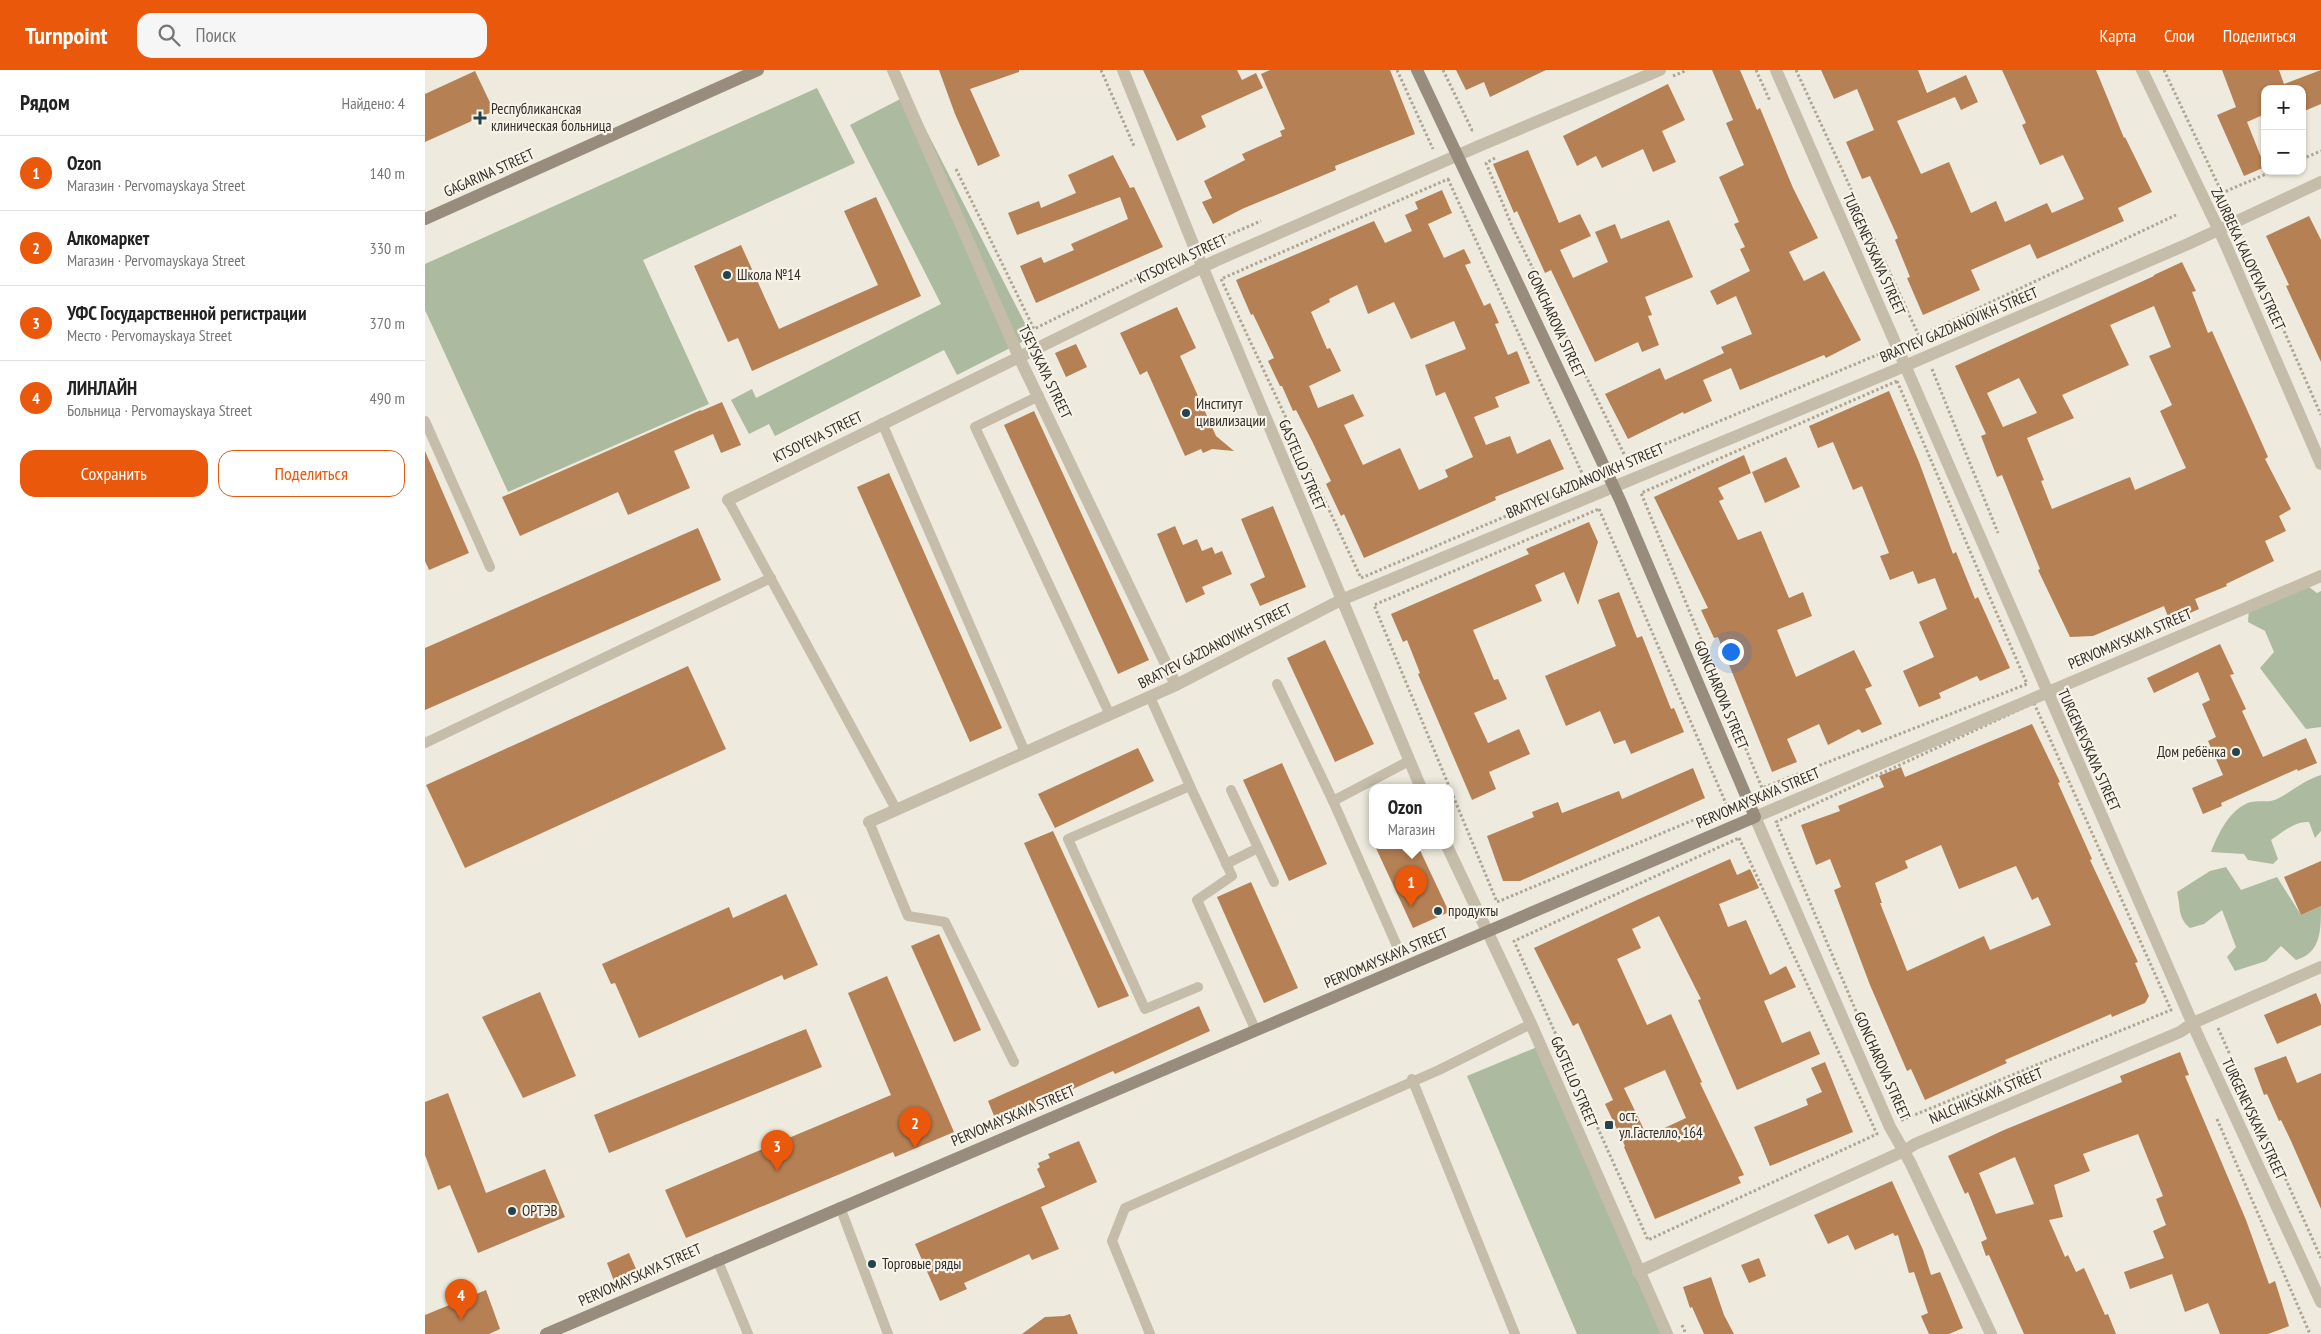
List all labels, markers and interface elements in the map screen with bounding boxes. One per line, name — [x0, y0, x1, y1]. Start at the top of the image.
search box — [137, 13, 487, 58]
text: Turnpoint — [25, 20, 107, 51]
icon: search — [155, 21, 183, 49]
text: Поиск — [195, 23, 236, 47]
text: Карта — [2099, 24, 2136, 47]
text: Слои — [2164, 24, 2195, 47]
text: Поделиться — [2223, 24, 2296, 47]
map controls — [2261, 85, 2306, 175]
button: + — [2261, 85, 2306, 130]
text: Рядом — [20, 89, 70, 116]
text: Найдено: 4 — [342, 93, 405, 113]
place label: Республиканская клиническая больница — [491, 99, 611, 135]
marker: Республиканская клиническая больница — [473, 111, 487, 125]
button: − — [2261, 130, 2306, 175]
street label: GAGARINA STREET — [441, 144, 537, 201]
text: Ozon — [67, 151, 101, 175]
text: 1 — [32, 163, 40, 183]
text: 140 m — [370, 163, 405, 183]
text: Магазин · Pervomayskaya Street — [67, 175, 245, 195]
street label: ZAURBEKA KALOYEVA STREET — [2207, 184, 2290, 333]
street label: TURGENEVSKAYA STREET — [1839, 190, 1910, 318]
text: Алкомаркет — [67, 226, 149, 250]
street label: KTSOYEVA STREET — [1134, 229, 1230, 288]
text: 2 — [32, 238, 40, 258]
text: 330 m — [370, 238, 405, 258]
text: Магазин · Pervomayskaya Street — [67, 250, 245, 270]
place label: Школа №14 — [737, 265, 801, 284]
street label: GONCHAROVA STREET — [1523, 267, 1590, 381]
marker: Школа №14 — [721, 269, 733, 281]
street label: BRATYEV GAZDANOVIKH STREET — [1877, 282, 2041, 367]
text: УФС Государственной регистрации — [67, 301, 306, 325]
text: 3 — [32, 313, 40, 333]
text: 370 m — [370, 313, 405, 333]
street label: TSEYSKAYA STREET — [1015, 322, 1076, 422]
text: Место · Pervomayskaya Street — [67, 325, 232, 345]
text: ЛИНЛАЙН — [67, 376, 137, 400]
text: 4 — [32, 388, 40, 408]
text: 490 m — [370, 388, 405, 408]
place label: Институт цивилизации — [1196, 394, 1266, 430]
text: Больница · Pervomayskaya Street — [67, 400, 252, 420]
street label: KTSOYEVA STREET — [770, 407, 866, 466]
marker: Институт цивилизации — [1180, 407, 1192, 419]
street label: GASTELLO STREET — [1275, 416, 1330, 513]
street label: BRATYEV GAZDANOVIKH STREET — [1503, 438, 1667, 523]
button: Сохранить — [20, 450, 208, 497]
button: Поделиться — [218, 450, 405, 497]
street label: BRATYEV GAZDANOVIKH STREET — [1135, 598, 1295, 693]
street label: PERVOMAYSKAYA STREET — [2065, 604, 2195, 673]
street label: GONCHAROVA STREET — [1690, 638, 1753, 752]
your location — [1718, 639, 1744, 665]
street label: TURGENEVSKAYA STREET — [2054, 686, 2125, 814]
place label: Дом ребёнка — [2157, 742, 2226, 761]
marker: Дом ребёнка — [2230, 746, 2242, 758]
street label: PERVOMAYSKAYA STREET — [1693, 763, 1823, 832]
popup — [1369, 784, 1454, 849]
text: Ozon — [1388, 795, 1422, 819]
text: Магазин — [1388, 819, 1435, 839]
pin: 1 — [1395, 866, 1427, 907]
place label: продукты — [1448, 901, 1498, 920]
marker: продукты — [1432, 905, 1444, 917]
street label: PERVOMAYSKAYA STREET — [1321, 923, 1451, 992]
street label: GONCHAROVA STREET — [1850, 1009, 1915, 1123]
street label: GASTELLO STREET — [1547, 1033, 1602, 1130]
street label: TURGENEVSKAYA STREET — [2218, 1055, 2291, 1183]
street label: NALCHIKSKAYA STREET — [1926, 1063, 2046, 1128]
street label: PERVOMAYSKAYA STREET — [948, 1081, 1078, 1150]
place label: ост. ул.Гастелло, 164 — [1619, 1106, 1703, 1142]
pin: 2 — [899, 1107, 931, 1148]
marker: ост. ул.Гастелло, 164 — [1603, 1119, 1615, 1131]
pin: 3 — [761, 1130, 793, 1171]
place label: ОРТЭВ — [522, 1201, 558, 1220]
marker: ОРТЭВ — [506, 1205, 518, 1217]
street label: PERVOMAYSKAYA STREET — [575, 1239, 704, 1310]
place label: Торговые ряды — [882, 1254, 961, 1273]
marker: Торговые ряды — [866, 1258, 878, 1270]
pin: 4 — [445, 1279, 477, 1320]

